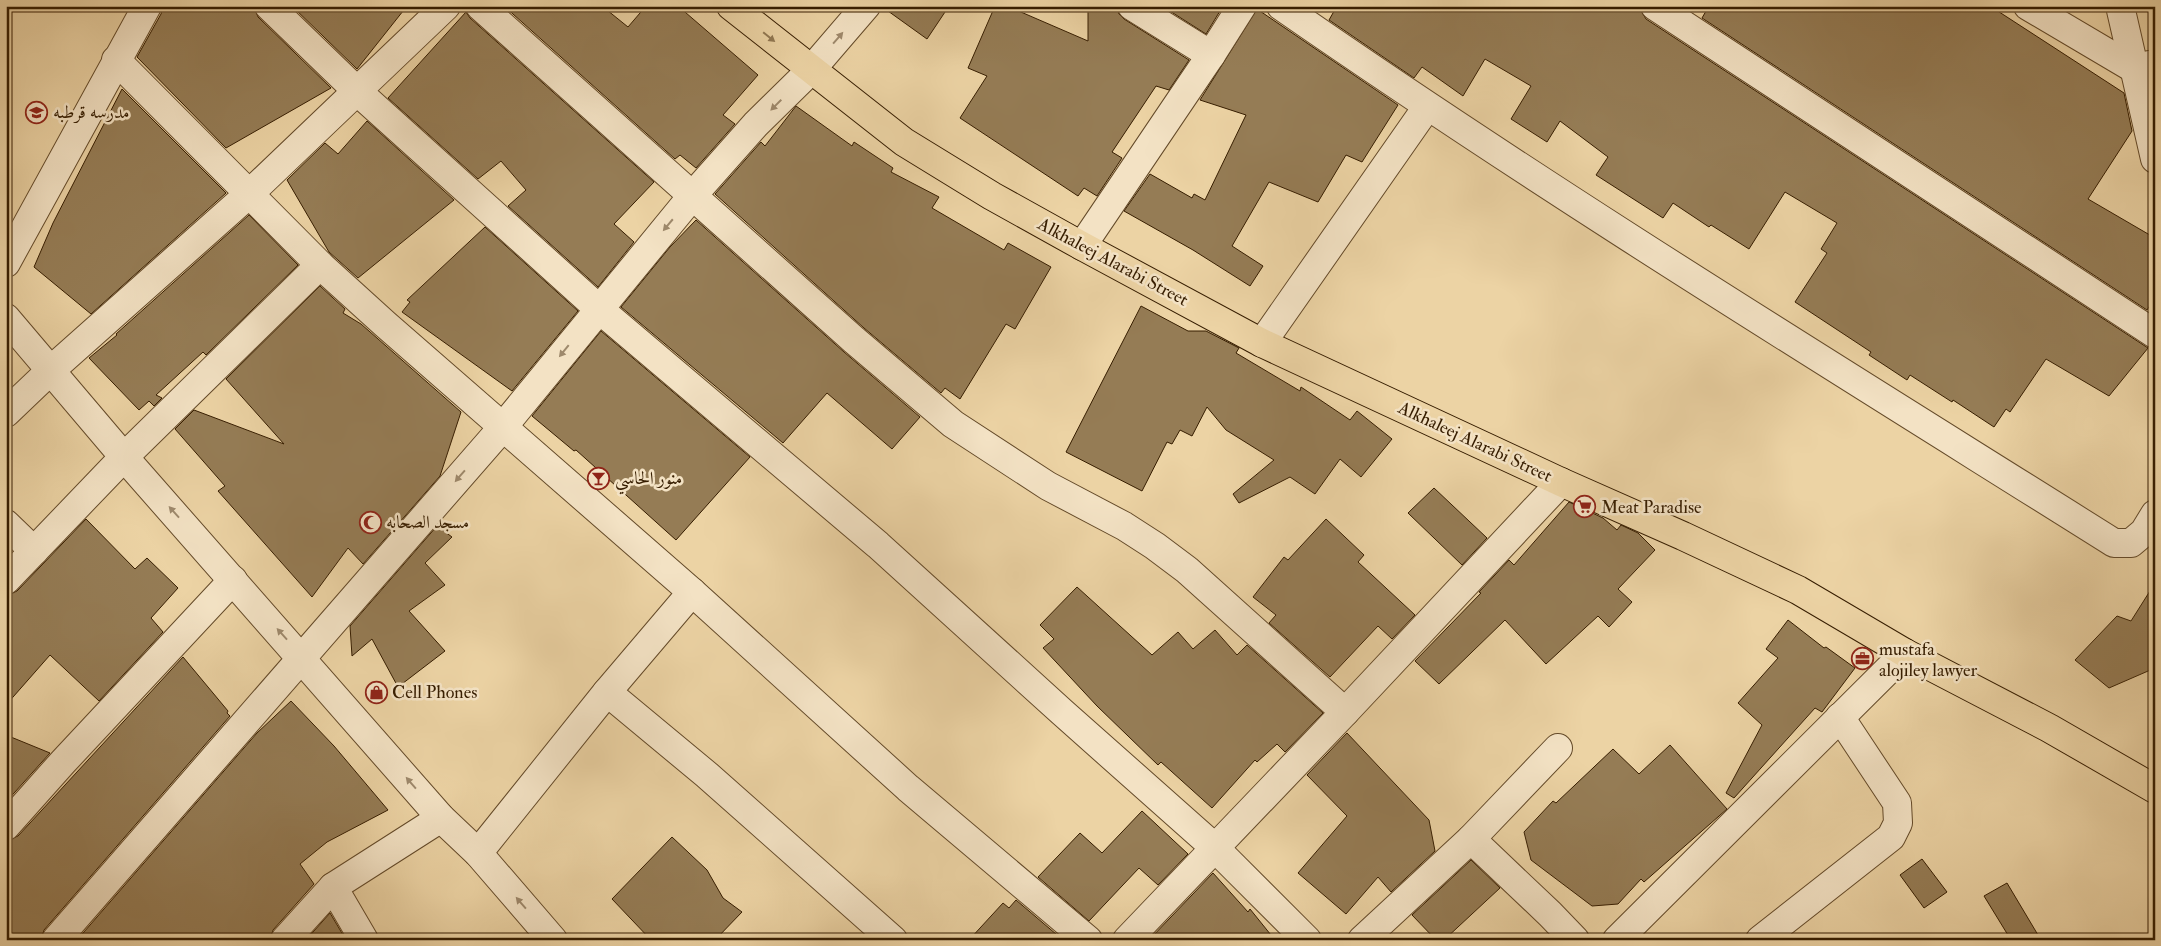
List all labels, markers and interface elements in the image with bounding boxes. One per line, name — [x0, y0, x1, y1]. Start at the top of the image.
one-way arrow — [762, 31, 775, 42]
one-way arrow — [833, 32, 844, 45]
one-way arrow — [770, 98, 782, 110]
school or university icon: مدرسه قرطبه — [25, 100, 49, 124]
place label: مدرسه قرطبه — [53, 101, 129, 124]
street label: Alkhaleej Alarabi Street — [1033, 212, 1192, 311]
one-way arrow — [662, 219, 673, 232]
one-way arrow — [559, 344, 570, 357]
street label: Alkhaleej Alarabi Street — [1393, 396, 1556, 488]
bar icon: منور الحاسي — [587, 466, 611, 490]
place label: منور الحاسي — [615, 467, 682, 495]
one-way arrow — [455, 469, 466, 482]
supermarket icon: Meat Paradise — [1573, 495, 1597, 519]
place label: Meat Paradise — [1601, 496, 1702, 519]
one-way arrow — [168, 507, 180, 519]
mosque icon: مسجد الصحابه — [358, 510, 382, 534]
place label: مسجد الصحابه — [386, 511, 469, 534]
one-way arrow — [276, 628, 287, 641]
place label: mustafa alojiley lawyer — [1879, 638, 1978, 682]
office icon: mustafa alojiley lawyer — [1851, 647, 1875, 671]
shop icon: Cell Phones — [364, 680, 388, 704]
place label: Cell Phones — [392, 681, 477, 704]
one-way arrow — [406, 777, 417, 790]
one-way arrow — [516, 897, 527, 909]

